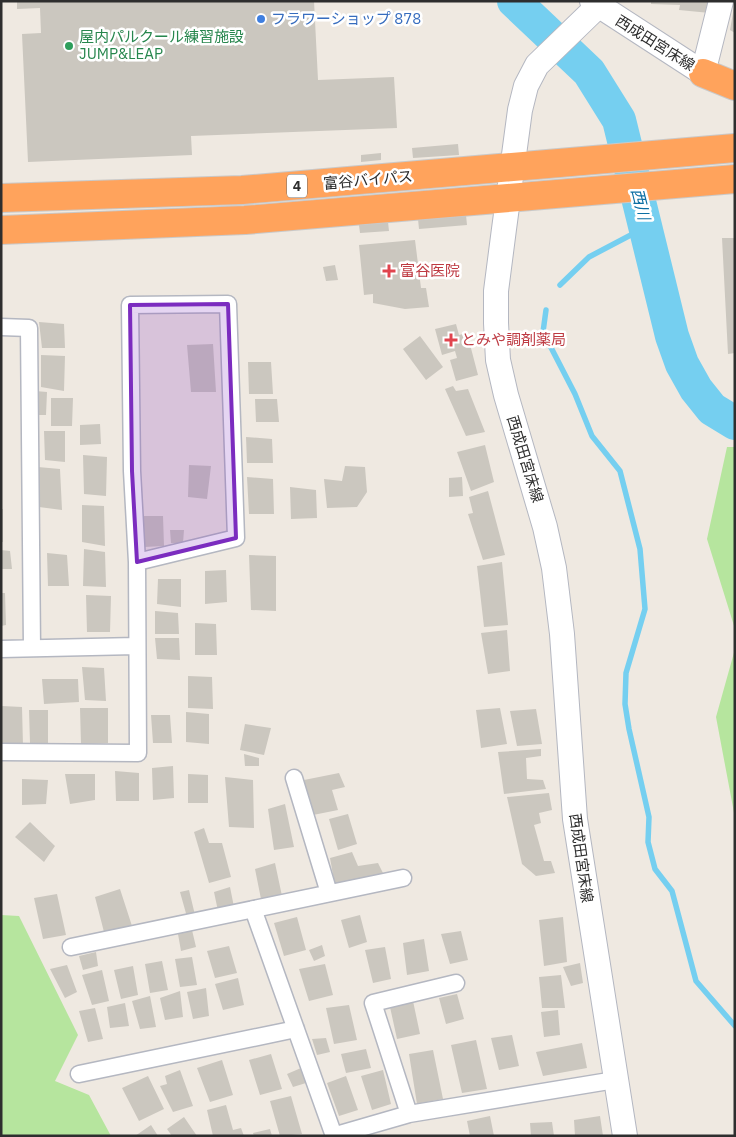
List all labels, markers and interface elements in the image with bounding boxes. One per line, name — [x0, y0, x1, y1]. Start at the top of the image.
place label: フラワーショップ 878 — [271, 9, 421, 28]
street label: 西成田宮床線 — [612, 11, 698, 74]
marker: フラワーショップ 878 — [255, 13, 267, 25]
place label: 屋内パルクール練習施設 JUMP&LEAP — [79, 27, 244, 63]
marker: 屋内パルクール練習施設 JUMP&LEAP — [63, 40, 75, 52]
street label: 富谷バイパス — [322, 166, 413, 193]
road number: 4 — [287, 175, 307, 198]
water label: 西川 — [627, 186, 655, 224]
place label: 富谷医院 — [400, 261, 460, 280]
marker: 富谷医院 — [382, 264, 396, 278]
place label: とみや調剤薬局 — [461, 330, 566, 349]
marker: とみや調剤薬局 — [445, 334, 457, 346]
street label: 西成田宮床線 — [503, 413, 548, 505]
street label: 西成田宮床線 — [566, 812, 597, 904]

